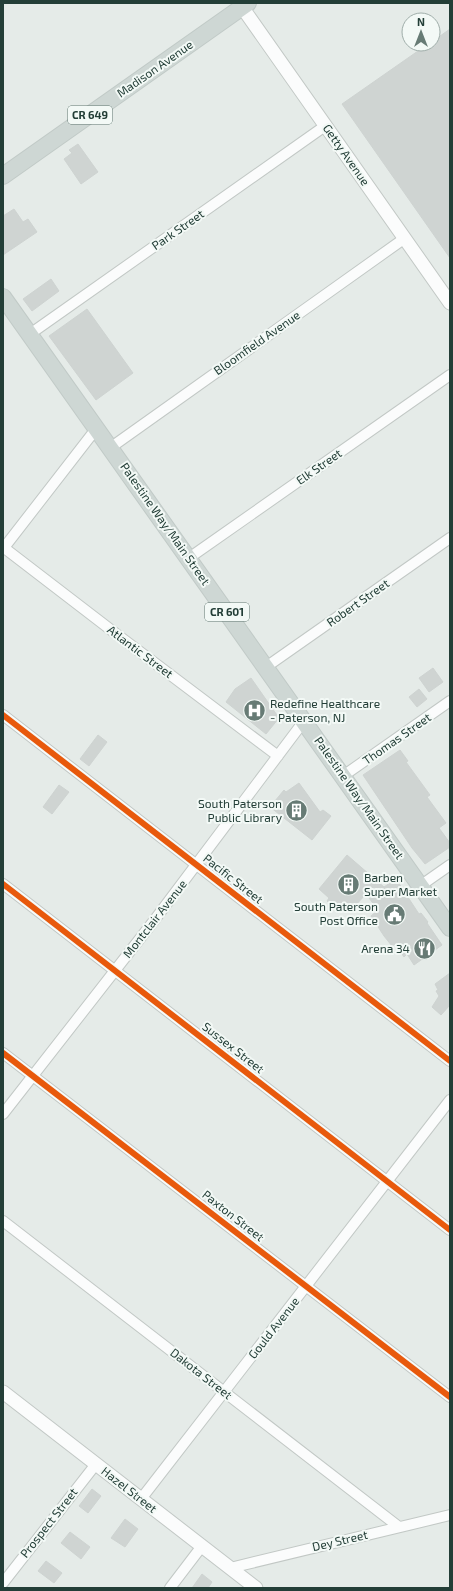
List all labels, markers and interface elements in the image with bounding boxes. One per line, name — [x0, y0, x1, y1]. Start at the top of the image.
north arrow — [401, 12, 441, 52]
text: N — [417, 15, 425, 28]
street label: Madison Avenue — [114, 37, 195, 100]
road number: CR 649 — [68, 106, 112, 124]
street label: Getty Avenue — [320, 121, 373, 188]
street label: Park Street — [149, 206, 207, 252]
street label: Bloomfield Avenue — [211, 307, 302, 377]
street label: Elk Street — [293, 445, 344, 487]
street label: Palestine Way/Main Street — [118, 460, 214, 588]
street label: Robert Street — [324, 575, 392, 629]
road number: CR 601 — [205, 603, 249, 621]
street label: Atlantic Street — [105, 622, 176, 681]
place label: Redefine Healthcare - Paterson, NJ — [270, 696, 380, 724]
hospital icon: Redefine Healthcare - Paterson, NJ — [242, 698, 268, 724]
street label: Thomas Street — [360, 709, 434, 767]
street label: Palestine Way/Main Street — [312, 734, 408, 862]
place label: South Paterson Public Library — [198, 796, 283, 824]
building icon: South Paterson Public Library — [284, 798, 310, 824]
street label: Pacific Street — [201, 851, 266, 906]
place label: Barben Super Market — [364, 870, 438, 898]
building icon: Barben Super Market — [335, 872, 361, 898]
street label: Montclair Avenue — [119, 877, 189, 960]
place label: South Paterson Post Office — [294, 899, 378, 927]
public building icon: South Paterson Post Office — [381, 901, 407, 927]
restaurant icon: Arena 34 — [412, 936, 438, 962]
place label: Arena 34 — [361, 941, 410, 955]
street label: Sussex Street — [200, 1019, 268, 1076]
street label: Paxton Street — [200, 1187, 268, 1244]
street label: Gould Avenue — [245, 1294, 302, 1361]
street label: Dakota Street — [168, 1345, 236, 1402]
street label: Hazel Street — [99, 1463, 160, 1515]
street label: Prospect Street — [17, 1484, 80, 1560]
street label: Dey Street — [311, 1527, 369, 1553]

